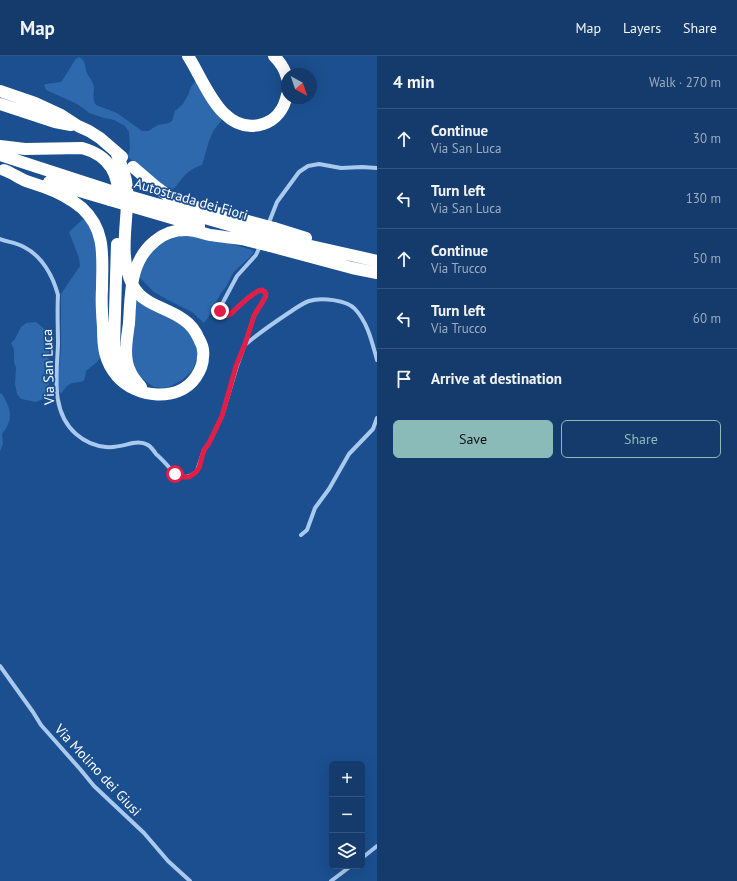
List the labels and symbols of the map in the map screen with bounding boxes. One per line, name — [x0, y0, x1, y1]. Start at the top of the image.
north arrow — [281, 68, 317, 104]
street label: Autostrada dei Fiori — [132, 174, 250, 224]
route end — [211, 302, 229, 320]
street label: Via San Luca — [38, 329, 58, 406]
route start — [166, 465, 184, 483]
street label: Via Molino dei Giusi — [50, 719, 145, 820]

